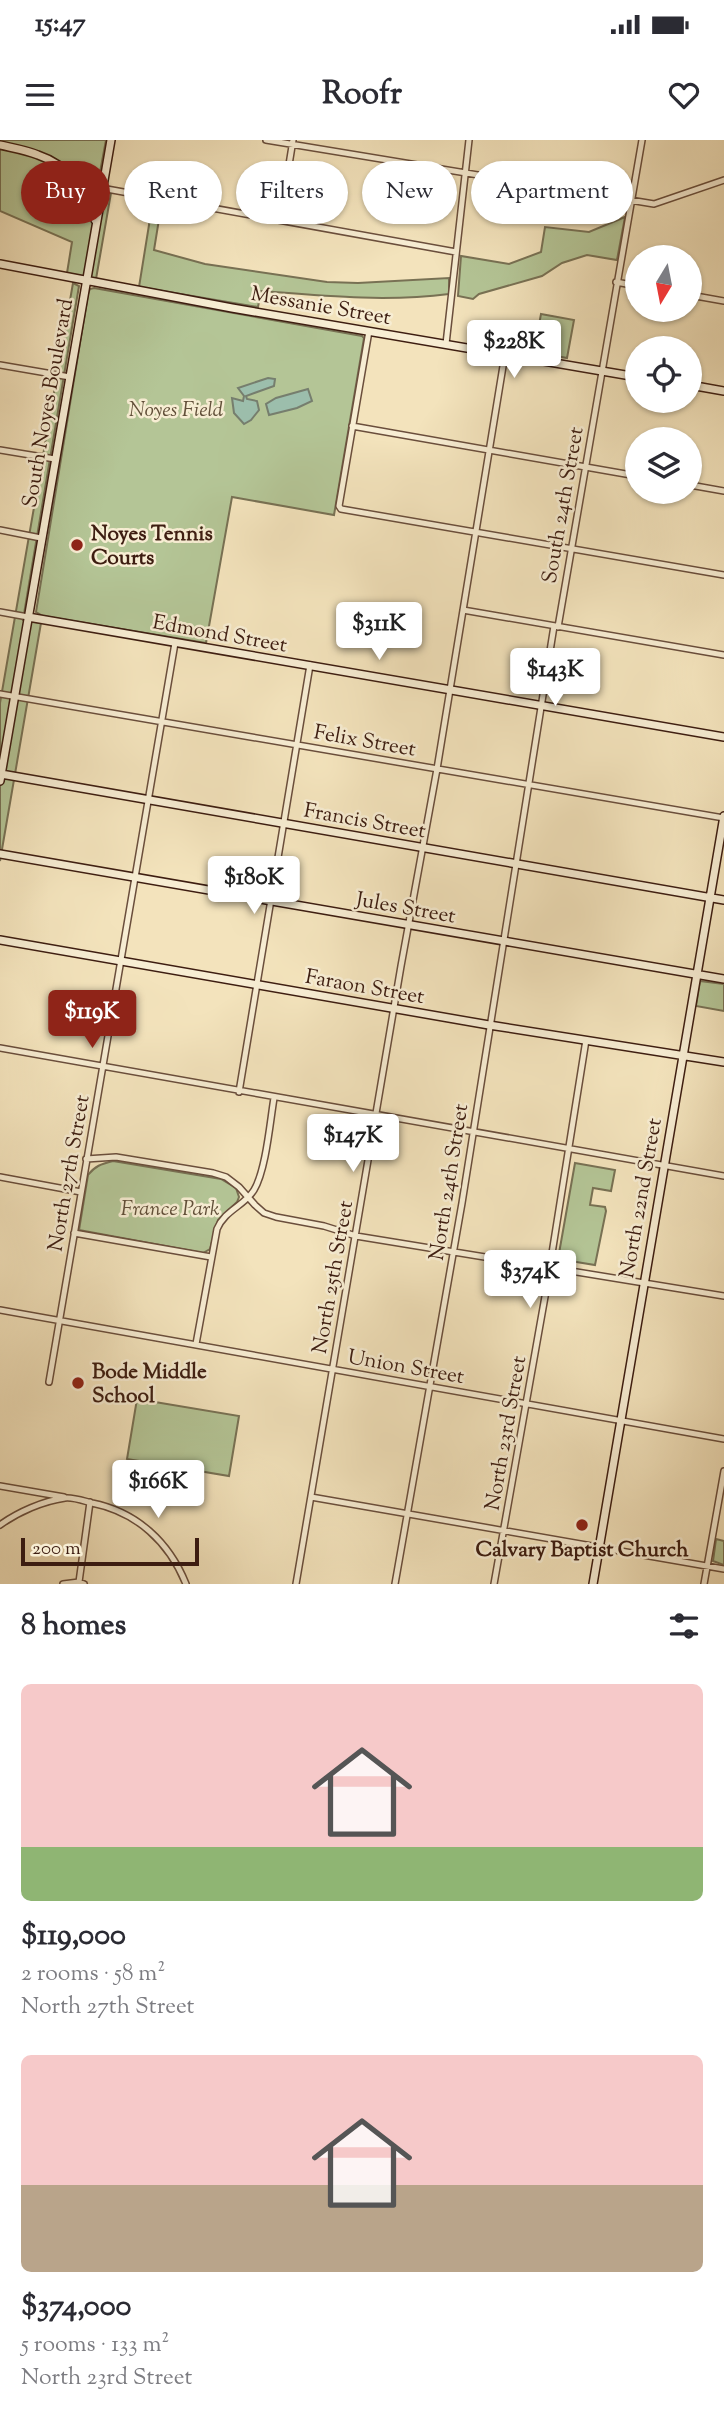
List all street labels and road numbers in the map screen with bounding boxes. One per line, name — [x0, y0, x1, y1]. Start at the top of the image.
street label: Messanie Street — [248, 280, 393, 334]
street label: South Noyes Boulevard — [16, 296, 82, 510]
street label: South 24th Street — [535, 425, 593, 586]
street label: Edmond Street — [150, 608, 289, 662]
street label: Felix Street — [311, 718, 418, 766]
street label: Francis Street — [301, 796, 428, 847]
street label: Jules Street — [353, 885, 458, 932]
street label: Faraon Street — [303, 963, 427, 1013]
street label: North 27th Street — [41, 1093, 98, 1254]
street label: North 24th Street — [423, 1102, 477, 1263]
street label: North 22nd Street — [613, 1116, 671, 1281]
street label: North 25th Street — [306, 1198, 362, 1356]
street label: Union Street — [345, 1343, 466, 1393]
street label: North 23rd Street — [479, 1354, 535, 1513]

